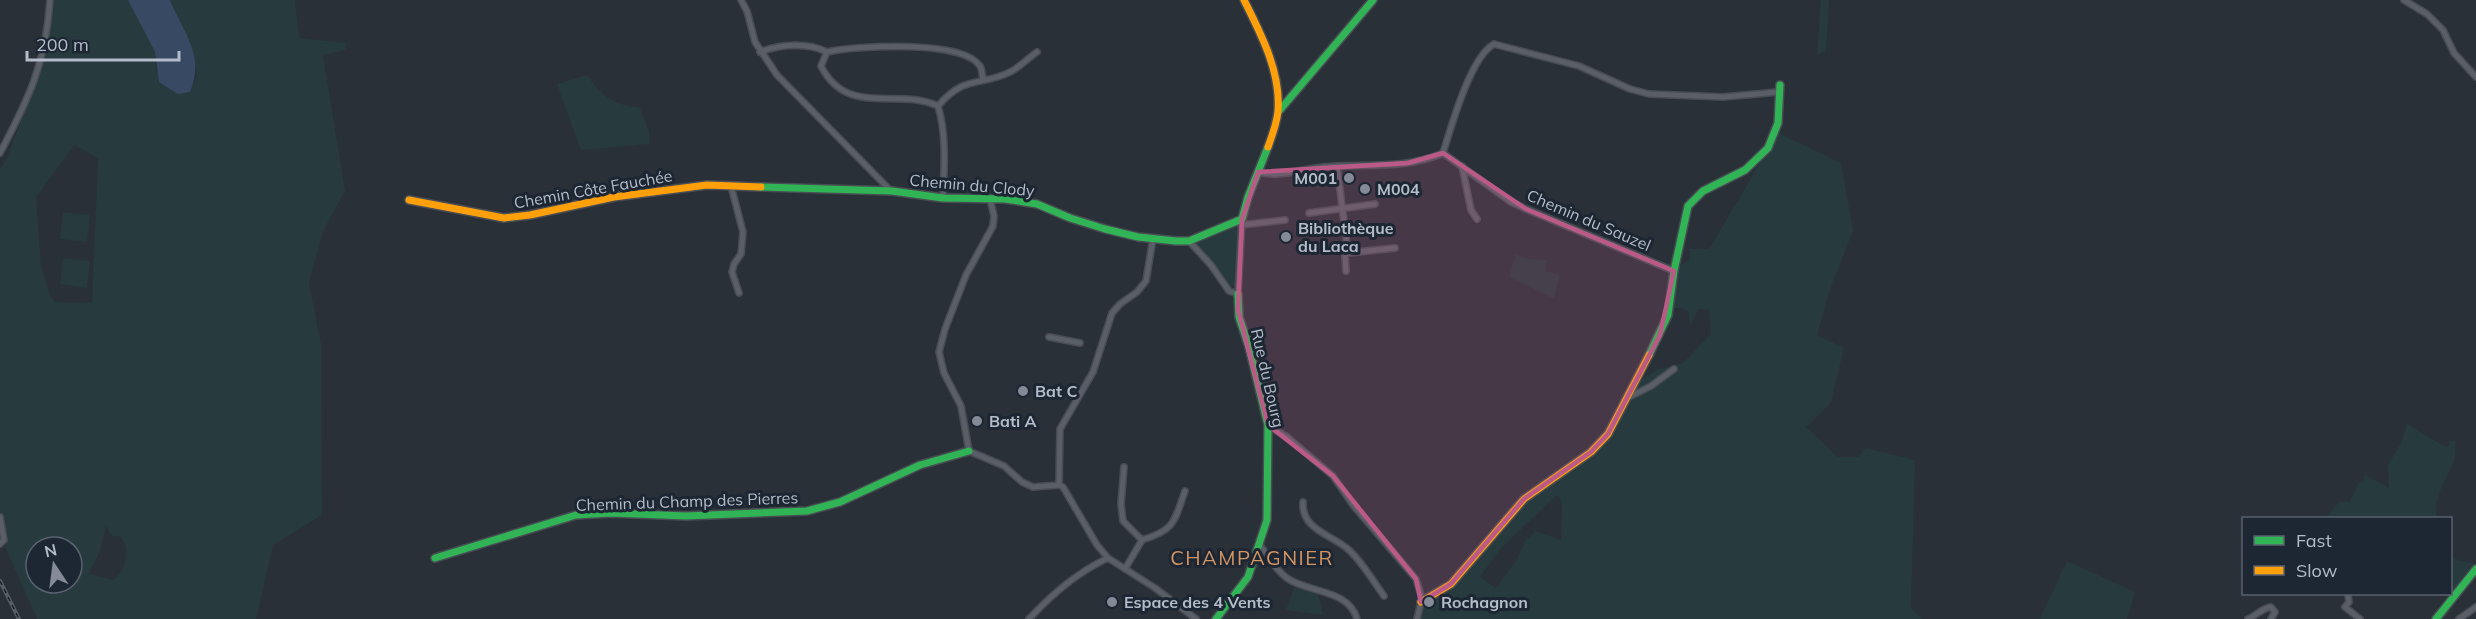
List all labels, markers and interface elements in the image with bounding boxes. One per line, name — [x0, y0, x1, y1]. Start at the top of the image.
scale bar — [27, 24, 178, 62]
text: 200 m — [36, 33, 89, 56]
street label: Chemin Côte Fauchée — [512, 165, 674, 213]
place label: M001 — [1294, 168, 1337, 188]
street label: Chemin du Clody — [909, 170, 1036, 200]
marker: M001 — [1342, 171, 1356, 185]
place label: M004 — [1377, 179, 1420, 199]
marker: M004 — [1358, 182, 1372, 196]
street label: Chemin du Sauzel — [1524, 185, 1654, 255]
place label: Bibliothèque du Laca — [1298, 218, 1394, 256]
marker: Bibliothèque du Laca — [1279, 230, 1293, 244]
street label: Rue du Bourg — [1247, 327, 1289, 429]
place label: Bat C — [1035, 381, 1077, 401]
marker: Bat C — [1016, 384, 1030, 398]
place label: Bati A — [989, 411, 1037, 431]
marker: Bati A — [970, 414, 984, 428]
street label: Chemin du Champ des Pierres — [575, 487, 799, 515]
legend — [2242, 517, 2452, 595]
text: Fast — [2296, 529, 2332, 552]
north arrow — [24, 535, 84, 595]
text: N — [42, 539, 59, 561]
district label: CHAMPAGNIER — [1170, 545, 1334, 570]
text: Slow — [2296, 559, 2338, 582]
place label: Espace des 4 Vents — [1124, 592, 1270, 612]
place label: Rochagnon — [1441, 592, 1528, 612]
marker: Espace des 4 Vents — [1105, 595, 1119, 609]
marker: Rochagnon — [1422, 595, 1436, 609]

